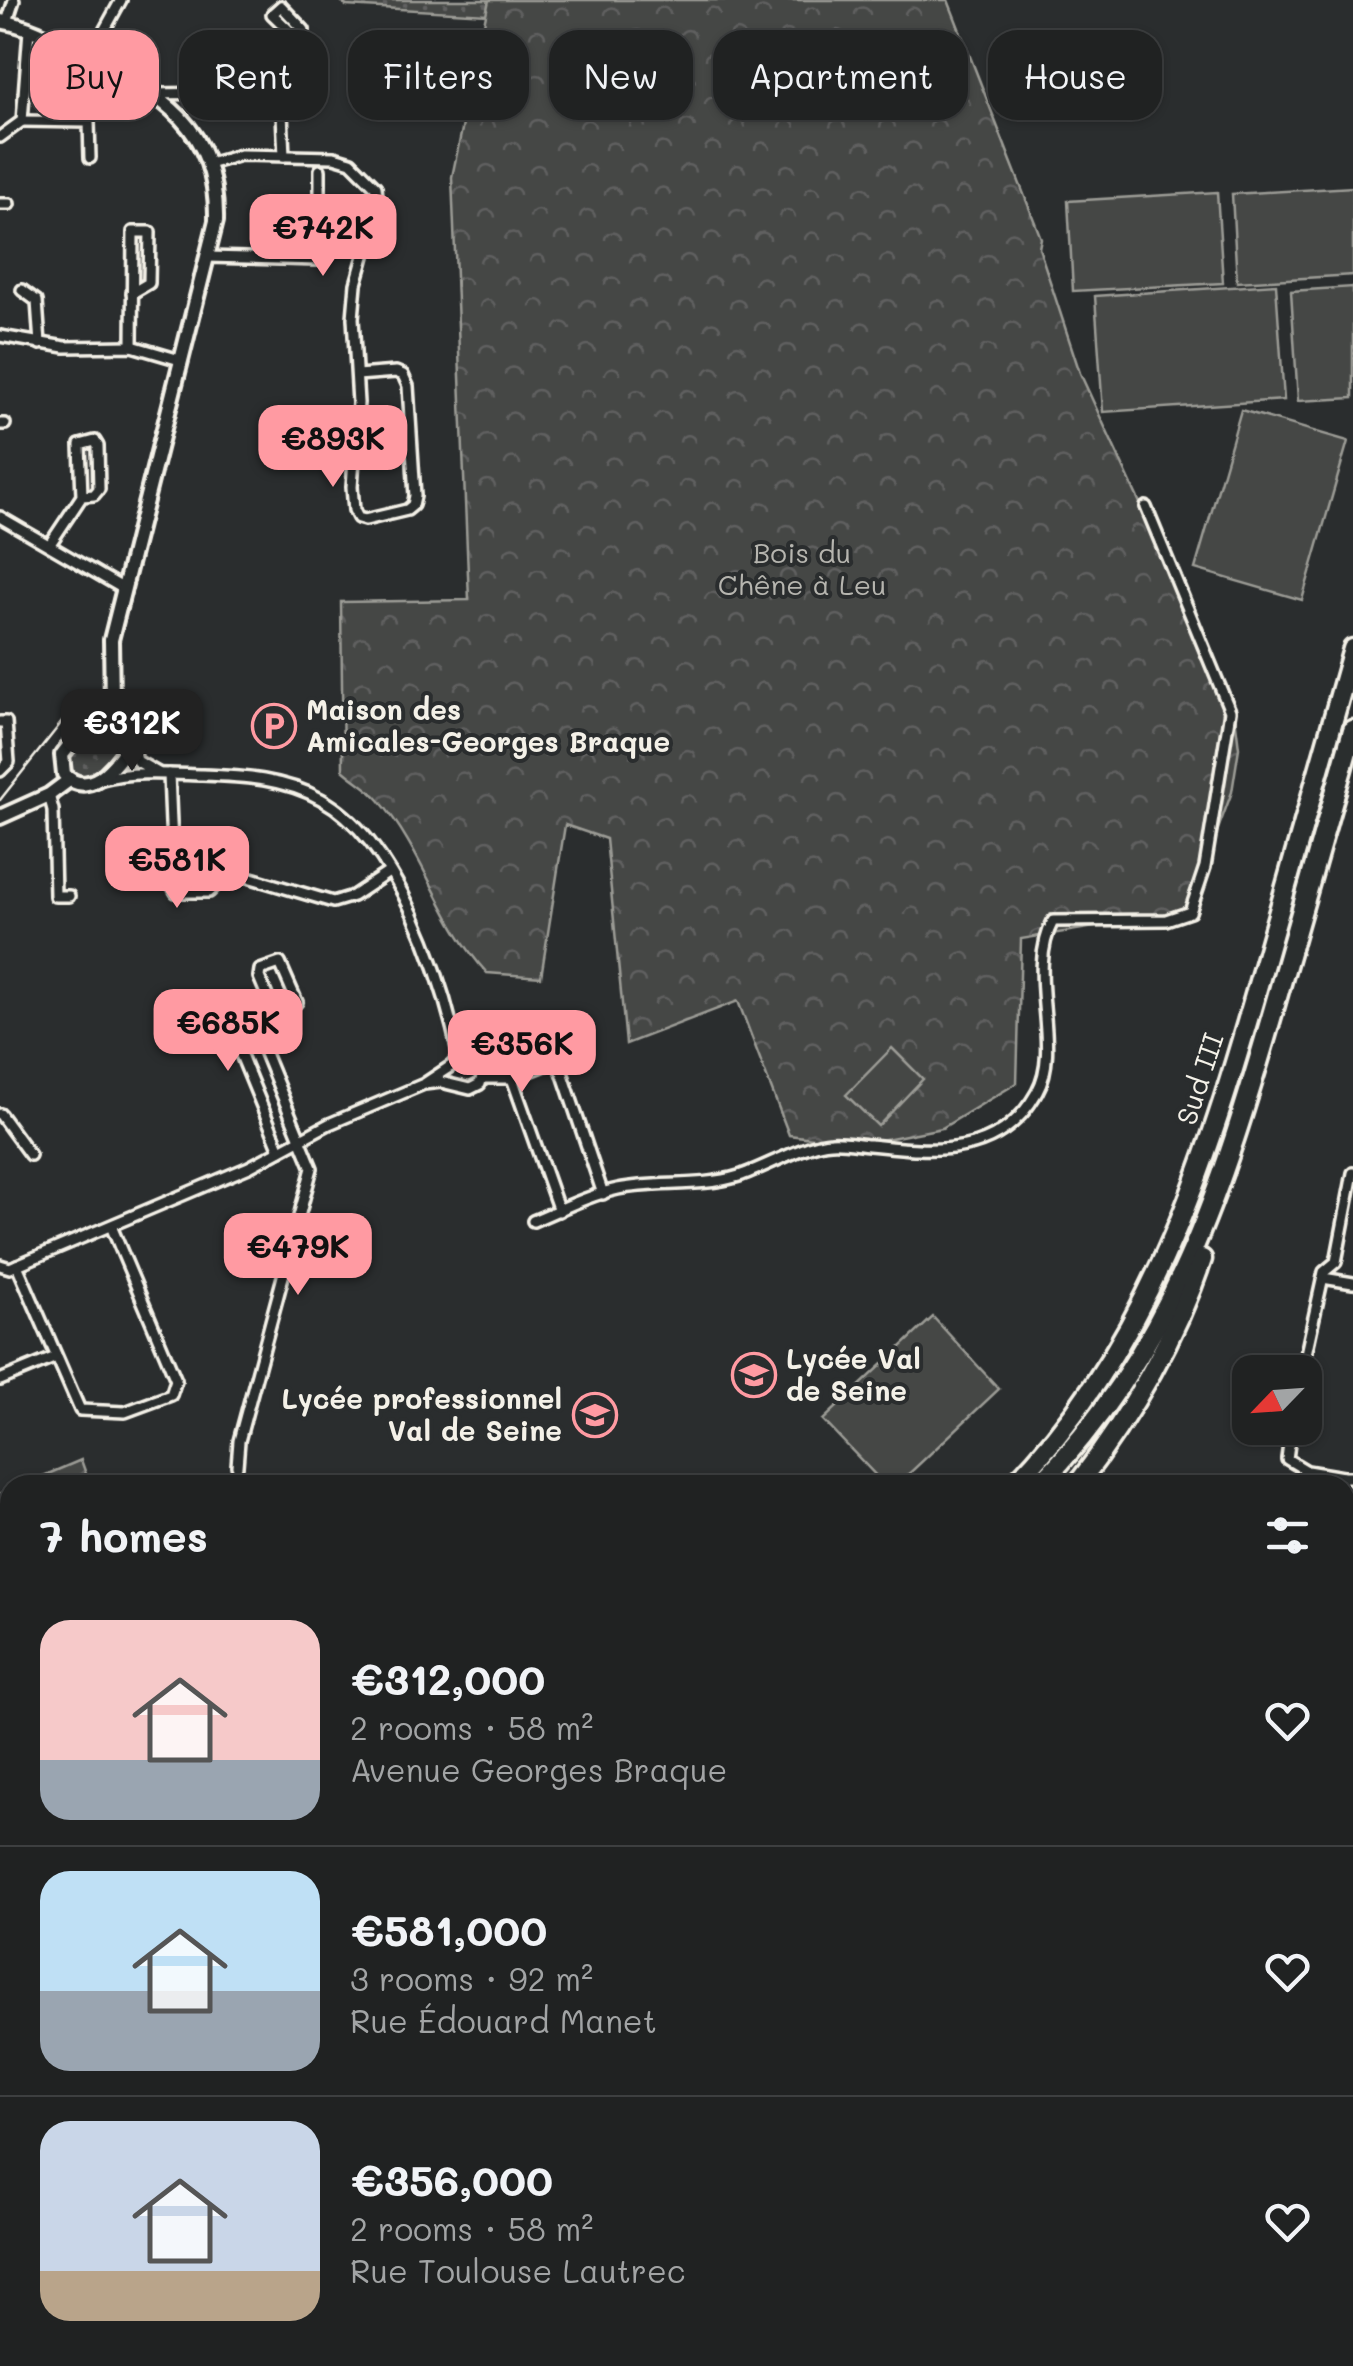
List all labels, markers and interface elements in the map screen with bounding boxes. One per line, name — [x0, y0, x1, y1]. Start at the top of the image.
chip: Buy — [30, 30, 159, 120]
chip: Rent — [179, 30, 328, 120]
chip: Filters — [348, 30, 529, 120]
chip: New — [549, 30, 693, 120]
chip: Apartment — [713, 30, 968, 120]
chip: House — [988, 30, 1162, 120]
pin: €742K — [253, 194, 393, 279]
text: €742K — [271, 205, 375, 247]
pin: €893K — [263, 405, 403, 490]
text: €893K — [280, 416, 386, 458]
park label: Bois du Chêne à Leu — [718, 534, 886, 602]
pin: €312K — [62, 689, 202, 774]
place label: Maison des Amicales-Georges Braque — [306, 691, 670, 759]
text: €312K — [83, 700, 181, 742]
parking icon: Maison des Amicales-Georges Braque — [251, 703, 297, 749]
pin: €581K — [107, 826, 247, 911]
text: €581K — [127, 837, 227, 879]
pin: €685K — [158, 989, 298, 1074]
text: €685K — [176, 1000, 280, 1042]
pin: €356K — [452, 1010, 592, 1095]
text: €356K — [470, 1021, 574, 1063]
street label: Sud III — [1167, 1028, 1231, 1129]
pin: €479K — [228, 1213, 368, 1298]
text: €479K — [246, 1224, 350, 1266]
place label: Lycée Val de Seine — [786, 1340, 921, 1408]
school or university icon: Lycée Val de Seine — [731, 1352, 777, 1398]
north arrow — [1232, 1355, 1322, 1445]
map controls — [1232, 1355, 1322, 1445]
place label: Lycée professionnel Val de Seine — [281, 1380, 562, 1448]
school or university icon: Lycée professionnel Val de Seine — [572, 1392, 618, 1438]
text: 7 homes — [40, 1508, 208, 1563]
icon: filters — [1260, 1508, 1315, 1563]
text: €312,000 — [350, 1651, 545, 1706]
icon: home — [120, 1660, 240, 1780]
icon: heart — [1260, 1693, 1315, 1748]
text: 2 rooms · 58 m² — [350, 1706, 593, 1748]
text: Avenue Georges Braque — [350, 1748, 727, 1790]
text: €581,000 — [350, 1902, 547, 1957]
icon: home — [120, 1911, 240, 2031]
icon: heart — [1260, 1944, 1315, 1999]
text: 3 rooms · 92 m² — [350, 1957, 593, 1999]
text: Rue Édouard Manet — [350, 1999, 657, 2041]
text: €356,000 — [350, 2152, 553, 2207]
icon: home — [120, 2161, 240, 2281]
icon: heart — [1260, 2194, 1315, 2249]
text: 2 rooms · 58 m² — [350, 2207, 593, 2249]
text: Rue Toulouse Lautrec — [350, 2249, 686, 2291]

